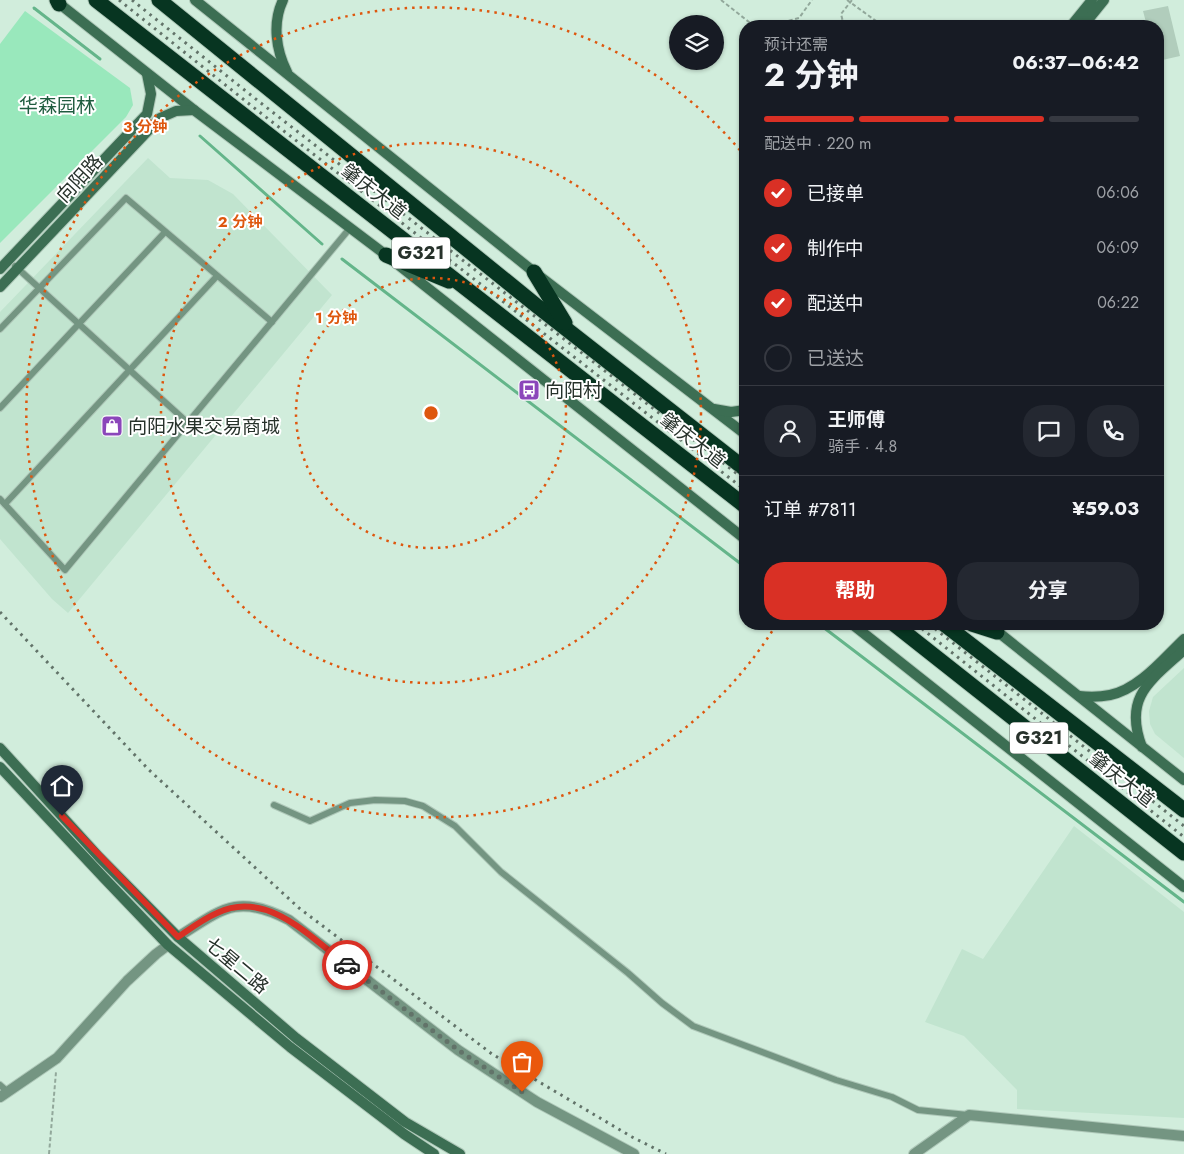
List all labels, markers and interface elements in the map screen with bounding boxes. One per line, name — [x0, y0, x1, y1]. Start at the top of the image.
map controls — [669, 15, 724, 70]
button: layers — [669, 15, 724, 70]
text: 预计还需 — [764, 33, 828, 56]
text: 06:37–06:42 — [1013, 49, 1139, 76]
text: 2 分钟 — [764, 52, 859, 98]
park label: 华森园林 — [19, 92, 95, 119]
text: 3 分钟 — [123, 116, 167, 138]
text: 配送中 · 220 m — [764, 132, 872, 155]
street label: 向阳路 — [50, 148, 109, 208]
street label: 肇庆大道 — [335, 157, 412, 225]
icon: check — [764, 179, 792, 207]
text: 已接单 — [807, 180, 864, 207]
text: 06:06 — [1097, 181, 1139, 204]
text: 2 分钟 — [218, 211, 262, 233]
icon: check — [764, 234, 792, 262]
text: 制作中 — [807, 235, 864, 262]
text: 06:09 — [1097, 236, 1139, 259]
road number: G321 — [392, 238, 450, 268]
icon: check — [764, 289, 792, 317]
text: 配送中 — [807, 290, 864, 317]
text: 06:22 — [1097, 291, 1139, 314]
text: 1 分钟 — [315, 307, 357, 329]
text: 已送达 — [807, 345, 864, 372]
place label: 向阳村 — [545, 377, 602, 404]
bus stop icon: 向阳村 — [517, 378, 541, 402]
centre of rings — [422, 404, 440, 422]
button: person — [764, 405, 816, 457]
button: chat — [1023, 405, 1075, 457]
button: phone — [1087, 405, 1139, 457]
street label: 肇庆大道 — [654, 406, 731, 474]
text: 王师傅 — [828, 406, 885, 433]
place label: 向阳水果交易商城 — [128, 413, 280, 440]
shop icon: 向阳水果交易商城 — [100, 414, 124, 438]
text: 骑手 · 4.8 — [828, 435, 897, 458]
text: ¥59.03 — [1072, 495, 1139, 522]
text: 订单 #7811 — [764, 496, 857, 523]
button: 帮助 — [764, 562, 947, 620]
button: 分享 — [957, 562, 1139, 620]
road number: G321 — [1010, 722, 1068, 754]
street label: 肇庆大道 — [1083, 745, 1160, 813]
pin — [41, 765, 83, 816]
icon: home — [48, 772, 76, 800]
street label: 七星二路 — [199, 931, 274, 1000]
courier — [322, 940, 372, 990]
icon: car — [333, 951, 361, 979]
pin — [501, 1041, 543, 1092]
icon: bag — [508, 1048, 536, 1076]

